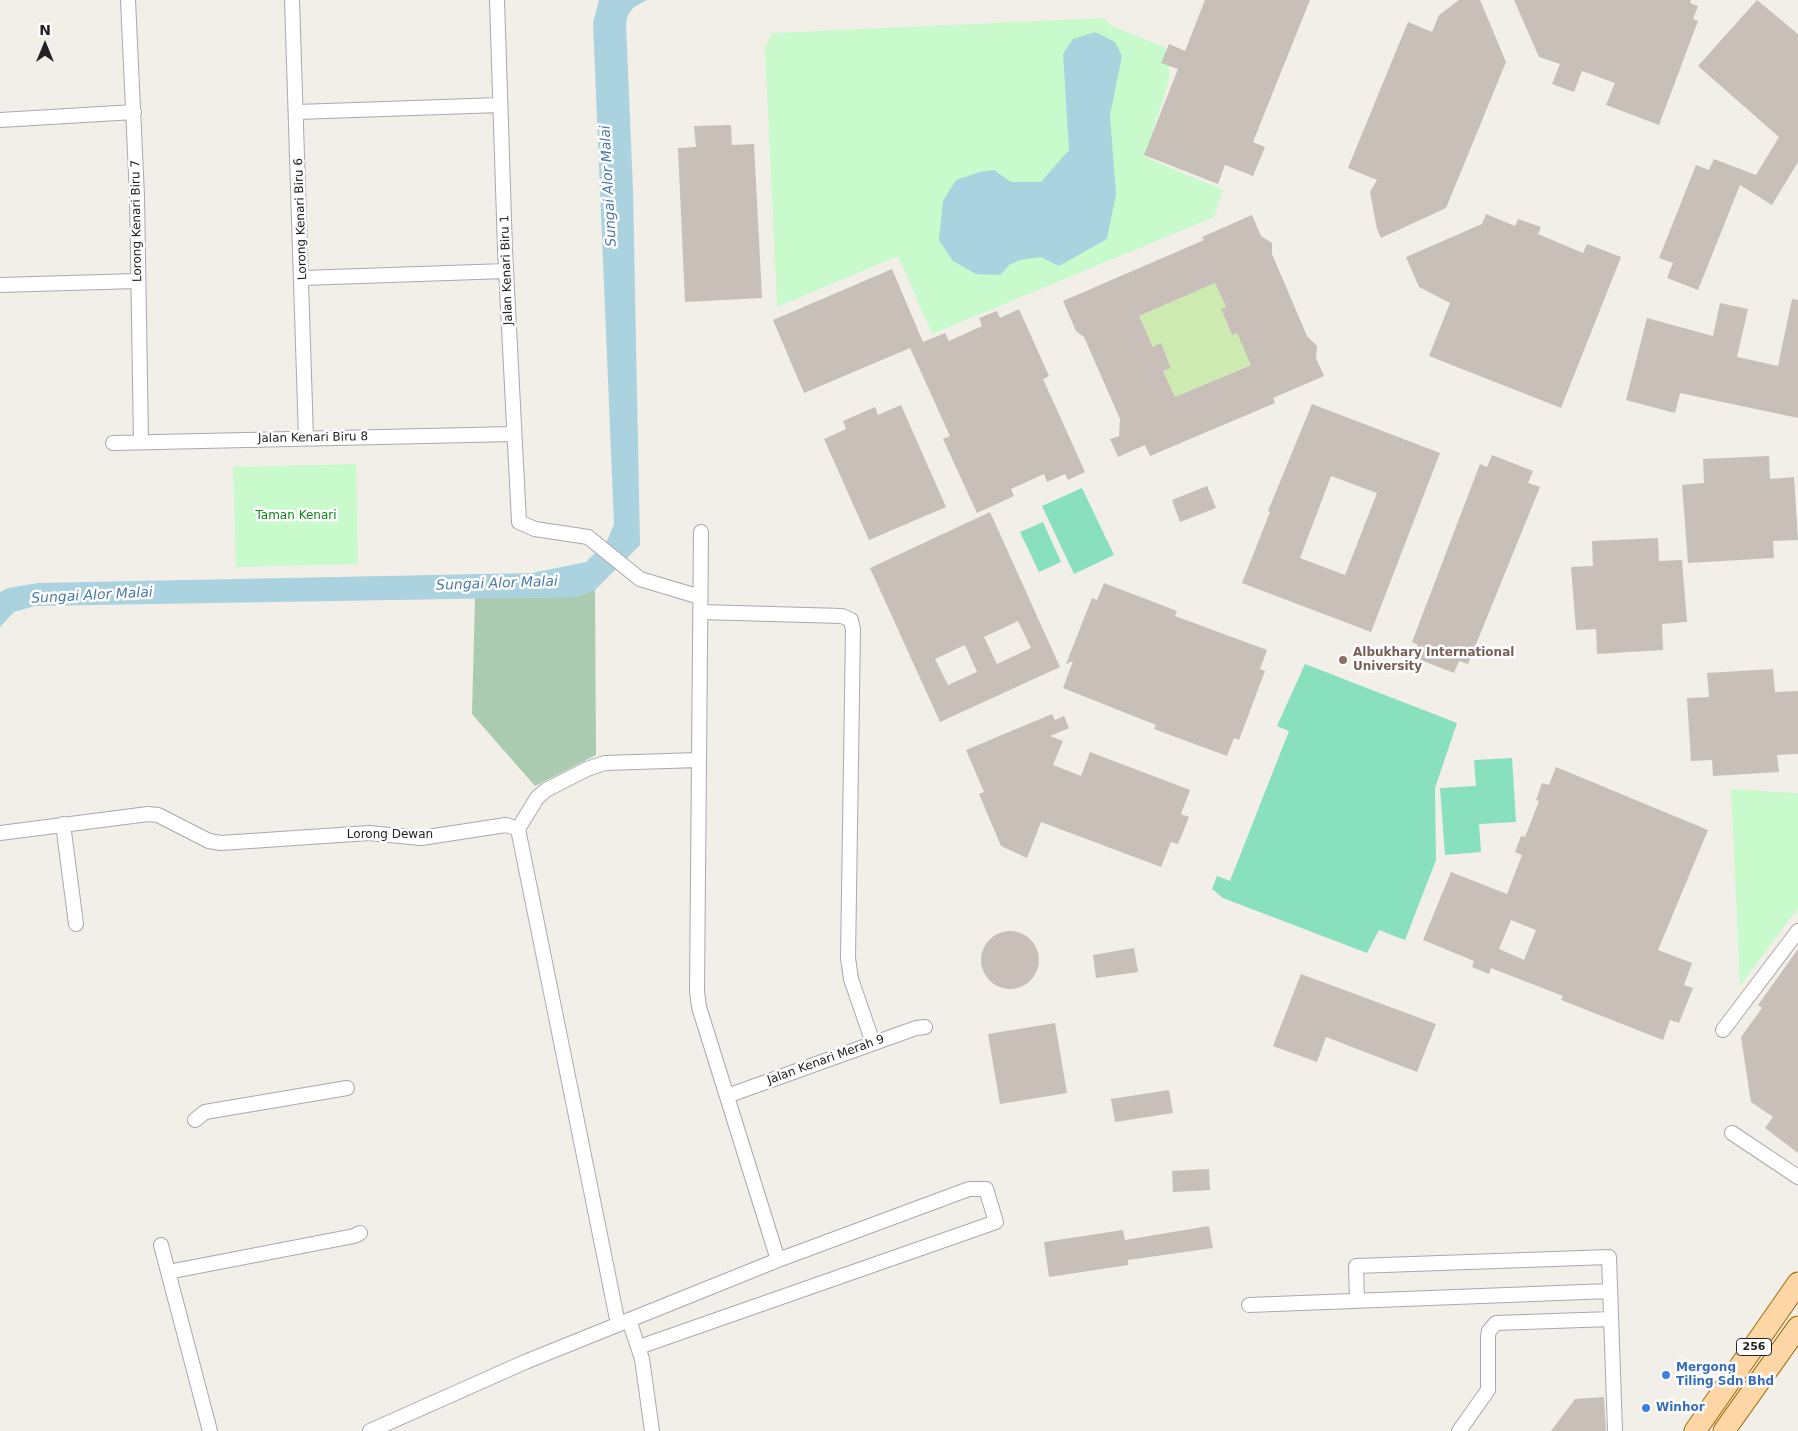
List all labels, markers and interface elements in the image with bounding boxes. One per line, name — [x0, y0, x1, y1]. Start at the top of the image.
north arrow — [20, 20, 70, 70]
text: N — [39, 22, 51, 38]
water label: Sungai Alor Malai — [597, 125, 621, 247]
street label: Lorong Kenari Biru 6 — [292, 158, 310, 280]
street label: Lorong Kenari Biru 7 — [129, 160, 145, 282]
street label: Jalan Kenari Biru 1 — [498, 215, 516, 325]
street label: Jalan Kenari Biru 8 — [258, 430, 368, 446]
park label: Taman Kenari — [255, 509, 337, 523]
water label: Sungai Alor Malai — [436, 573, 558, 595]
water label: Sungai Alor Malai — [31, 584, 153, 608]
place label: Albukhary International University — [1353, 646, 1514, 674]
marker: Albukhary International University — [1337, 654, 1349, 666]
street label: Lorong Dewan — [347, 828, 433, 842]
street label: Jalan Kenari Merah 9 — [765, 1032, 887, 1088]
road number: 256 — [1736, 1338, 1772, 1355]
place label: Mergong Tiling Sdn Bhd — [1676, 1361, 1774, 1389]
marker: Mergong Tiling Sdn Bhd — [1660, 1369, 1672, 1381]
place label: Winhor — [1656, 1401, 1705, 1415]
marker: Winhor — [1640, 1402, 1652, 1414]

